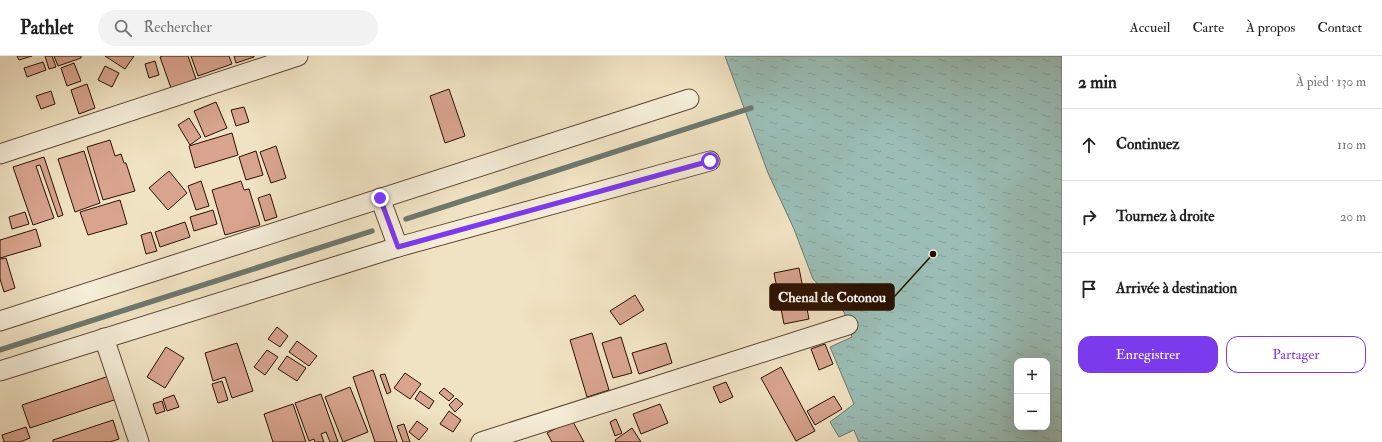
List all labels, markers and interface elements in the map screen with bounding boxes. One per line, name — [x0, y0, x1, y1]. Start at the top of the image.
search box — [98, 10, 378, 46]
text: Pathlet — [20, 16, 74, 40]
icon: search — [112, 17, 134, 39]
text: Rechercher — [144, 18, 212, 37]
text: Accueil — [1130, 19, 1170, 36]
text: Carte — [1192, 19, 1224, 36]
text: À propos — [1246, 19, 1295, 36]
text: Contact — [1317, 19, 1362, 36]
text: 2 min — [1078, 72, 1117, 93]
text: À pied · 130 m — [1296, 74, 1366, 90]
icon: ahead — [1078, 134, 1100, 156]
text: Continuez — [1116, 135, 1180, 154]
text: 110 m — [1337, 137, 1366, 153]
route start — [701, 152, 719, 170]
route end — [371, 189, 389, 207]
icon: right — [1078, 206, 1100, 228]
text: Tournez à droite — [1116, 207, 1215, 226]
text: 20 m — [1340, 209, 1366, 225]
icon: arrive — [1078, 278, 1100, 300]
text: Arrivée à destination — [1116, 279, 1237, 298]
callout: Chenal de Cotonou — [770, 284, 894, 310]
text: Chenal de Cotonou — [778, 289, 887, 306]
button: Enregistrer — [1078, 336, 1218, 373]
button: Partager — [1226, 336, 1366, 373]
map controls — [1014, 358, 1050, 430]
button: + — [1014, 358, 1050, 394]
button: − — [1014, 394, 1050, 430]

